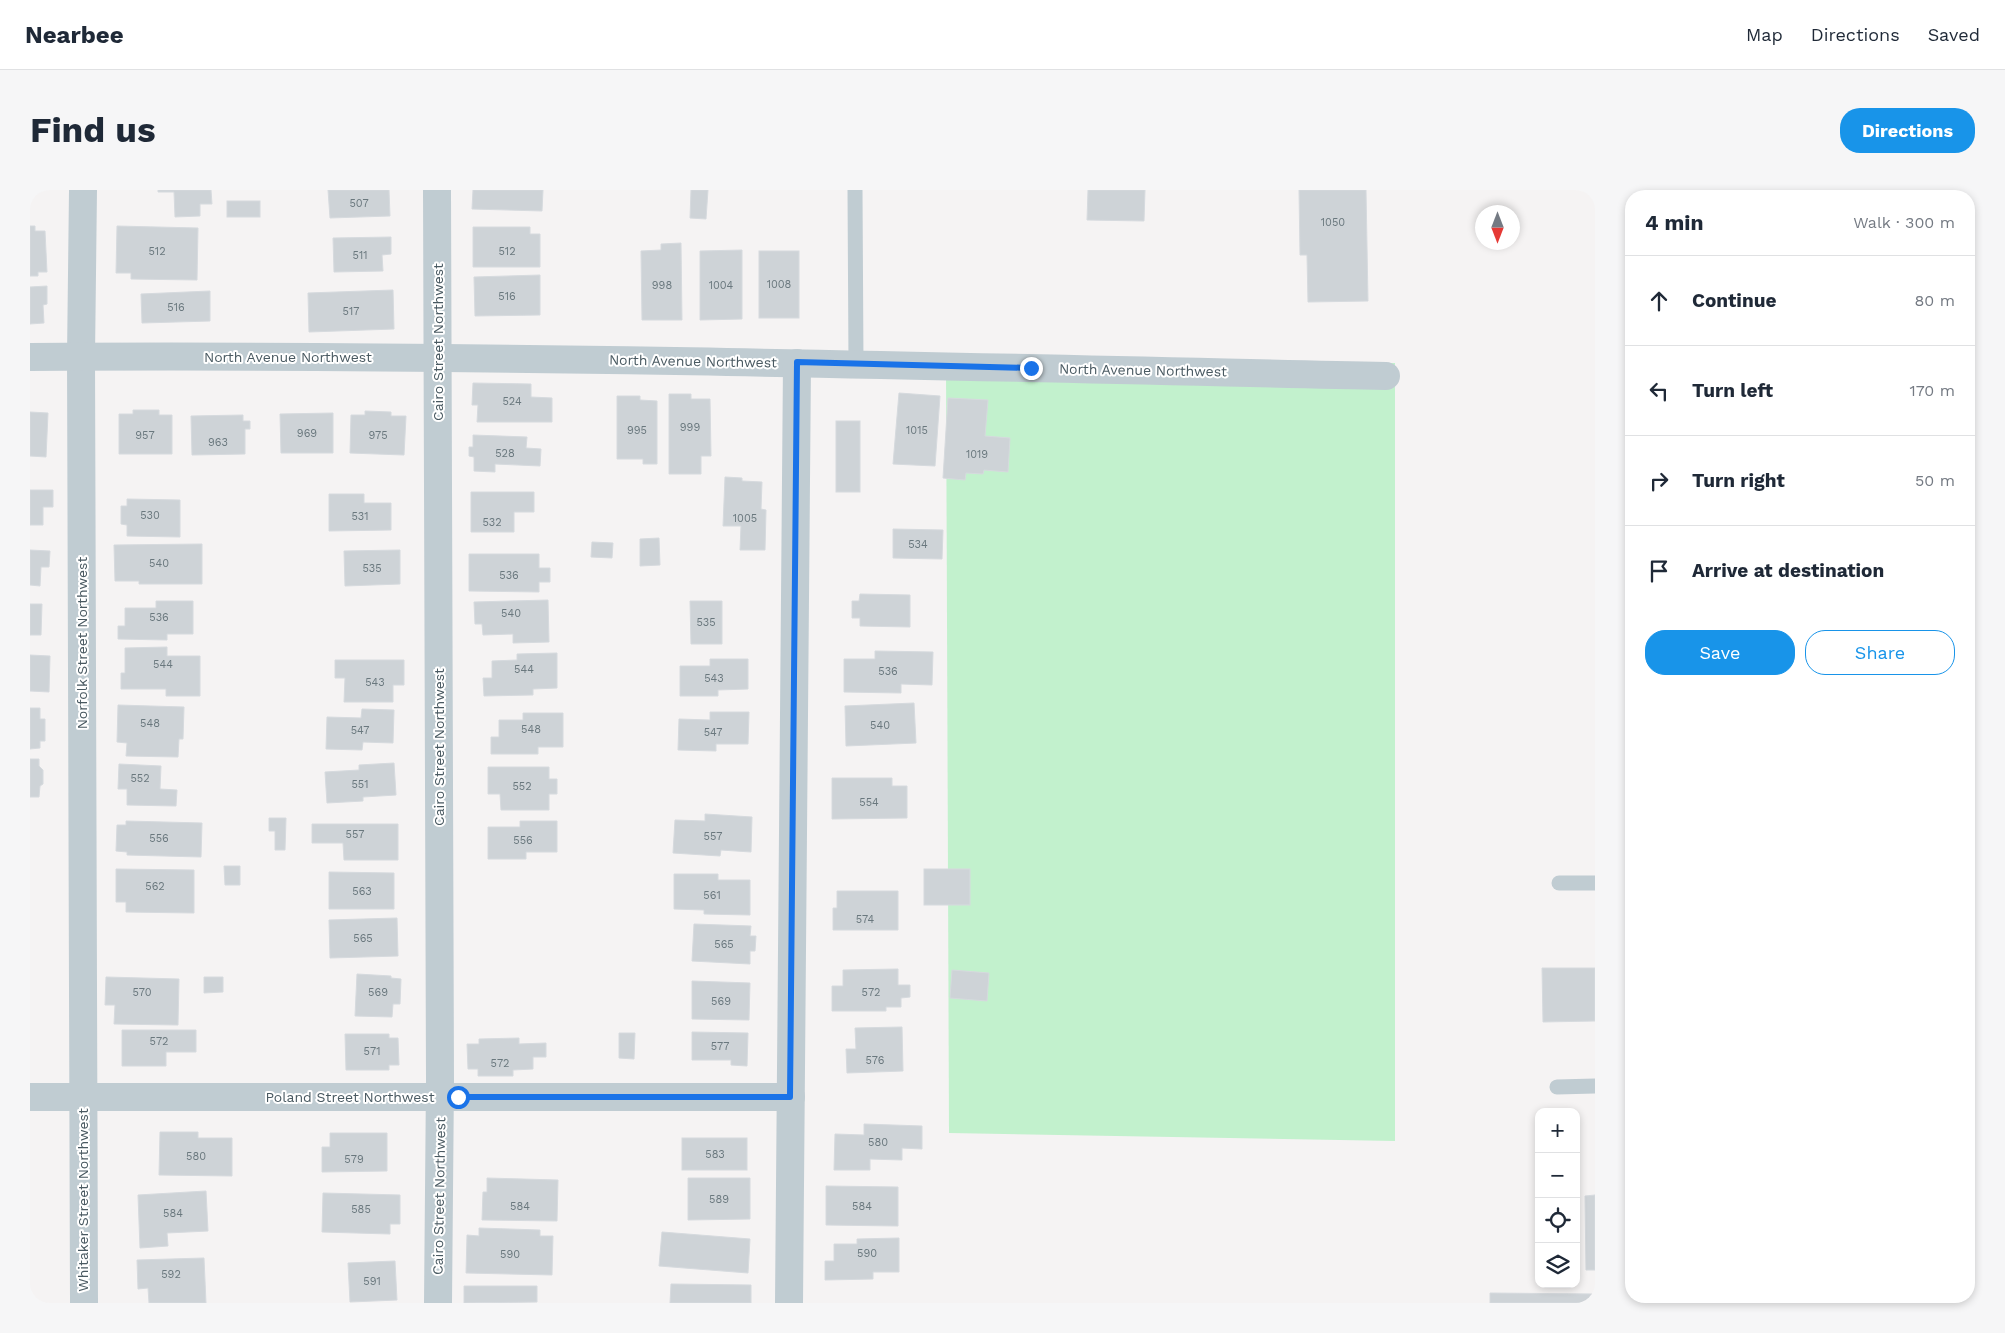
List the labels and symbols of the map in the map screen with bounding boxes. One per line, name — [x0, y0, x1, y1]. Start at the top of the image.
house number: 507 — [349, 197, 369, 210]
north arrow — [1475, 205, 1520, 250]
house number: 1050 — [1321, 216, 1345, 229]
house number: 512 — [148, 245, 166, 258]
house number: 512 — [498, 245, 516, 258]
house number: 511 — [353, 249, 367, 262]
street label: Cairo Street Northwest — [430, 263, 446, 421]
house number: 1008 — [767, 278, 792, 291]
house number: 998 — [652, 279, 672, 292]
house number: 1004 — [709, 279, 734, 292]
house number: 516 — [498, 290, 516, 303]
house number: 516 — [167, 301, 185, 314]
house number: 517 — [343, 305, 359, 318]
street label: North Avenue Northwest — [204, 349, 372, 365]
street label: North Avenue Northwest — [609, 352, 777, 370]
route end — [1020, 357, 1043, 380]
street label: North Avenue Northwest — [1059, 361, 1227, 379]
house number: 524 — [502, 395, 522, 408]
house number: 999 — [680, 421, 700, 434]
house number: 995 — [627, 424, 647, 437]
house number: 1015 — [906, 424, 928, 437]
house number: 969 — [297, 427, 317, 440]
house number: 957 — [135, 429, 155, 442]
house number: 975 — [368, 429, 388, 442]
house number: 963 — [208, 436, 228, 449]
house number: 528 — [495, 447, 515, 460]
house number: 1019 — [966, 448, 988, 461]
house number: 530 — [140, 509, 160, 522]
house number: 531 — [351, 510, 369, 523]
house number: 1005 — [733, 512, 757, 525]
house number: 532 — [482, 516, 502, 529]
house number: 534 — [908, 538, 928, 551]
street label: Norfolk Street Northwest — [74, 557, 90, 729]
house number: 540 — [149, 557, 169, 570]
house number: 535 — [362, 562, 382, 575]
house number: 536 — [499, 569, 519, 582]
house number: 540 — [501, 607, 521, 620]
house number: 536 — [149, 611, 169, 624]
house number: 535 — [696, 616, 716, 629]
house number: 544 — [153, 658, 173, 671]
house number: 544 — [514, 663, 534, 676]
house number: 536 — [878, 665, 898, 678]
street label: Cairo Street Northwest — [431, 668, 447, 826]
house number: 543 — [704, 672, 724, 685]
house number: 543 — [365, 676, 385, 689]
house number: 548 — [140, 717, 160, 730]
house number: 540 — [870, 719, 890, 732]
house number: 548 — [521, 723, 541, 736]
house number: 547 — [351, 724, 369, 737]
house number: 547 — [704, 726, 722, 739]
house number: 552 — [130, 772, 150, 785]
house number: 551 — [351, 778, 369, 791]
house number: 552 — [512, 780, 532, 793]
house number: 554 — [859, 796, 879, 809]
house number: 557 — [346, 828, 364, 841]
house number: 557 — [704, 830, 722, 843]
house number: 556 — [149, 832, 169, 845]
house number: 556 — [513, 834, 533, 847]
house number: 562 — [145, 880, 165, 893]
house number: 563 — [352, 885, 372, 898]
house number: 561 — [703, 889, 721, 902]
house number: 574 — [856, 913, 875, 926]
house number: 565 — [353, 932, 373, 945]
house number: 565 — [714, 938, 734, 951]
house number: 570 — [132, 986, 152, 999]
house number: 569 — [368, 986, 388, 999]
house number: 572 — [862, 986, 881, 999]
house number: 569 — [711, 995, 731, 1008]
house number: 572 — [150, 1035, 169, 1048]
house number: 577 — [711, 1040, 729, 1053]
house number: 571 — [364, 1045, 380, 1058]
house number: 576 — [865, 1054, 885, 1067]
house number: 572 — [491, 1057, 510, 1070]
route start — [447, 1086, 470, 1109]
street label: Poland Street Northwest — [265, 1089, 435, 1105]
street label: Whitaker Street Northwest — [75, 1108, 91, 1292]
street label: Cairo Street Northwest — [430, 1117, 448, 1275]
house number: 580 — [868, 1136, 888, 1149]
house number: 583 — [705, 1148, 725, 1161]
house number: 580 — [186, 1150, 206, 1163]
house number: 579 — [344, 1153, 364, 1166]
house number: 589 — [709, 1193, 729, 1206]
house number: 584 — [510, 1200, 530, 1213]
house number: 584 — [852, 1200, 872, 1213]
house number: 585 — [351, 1203, 371, 1216]
house number: 584 — [163, 1207, 183, 1220]
house number: 590 — [857, 1247, 877, 1260]
house number: 590 — [500, 1248, 520, 1261]
house number: 592 — [161, 1268, 181, 1281]
house number: 591 — [363, 1275, 381, 1288]

